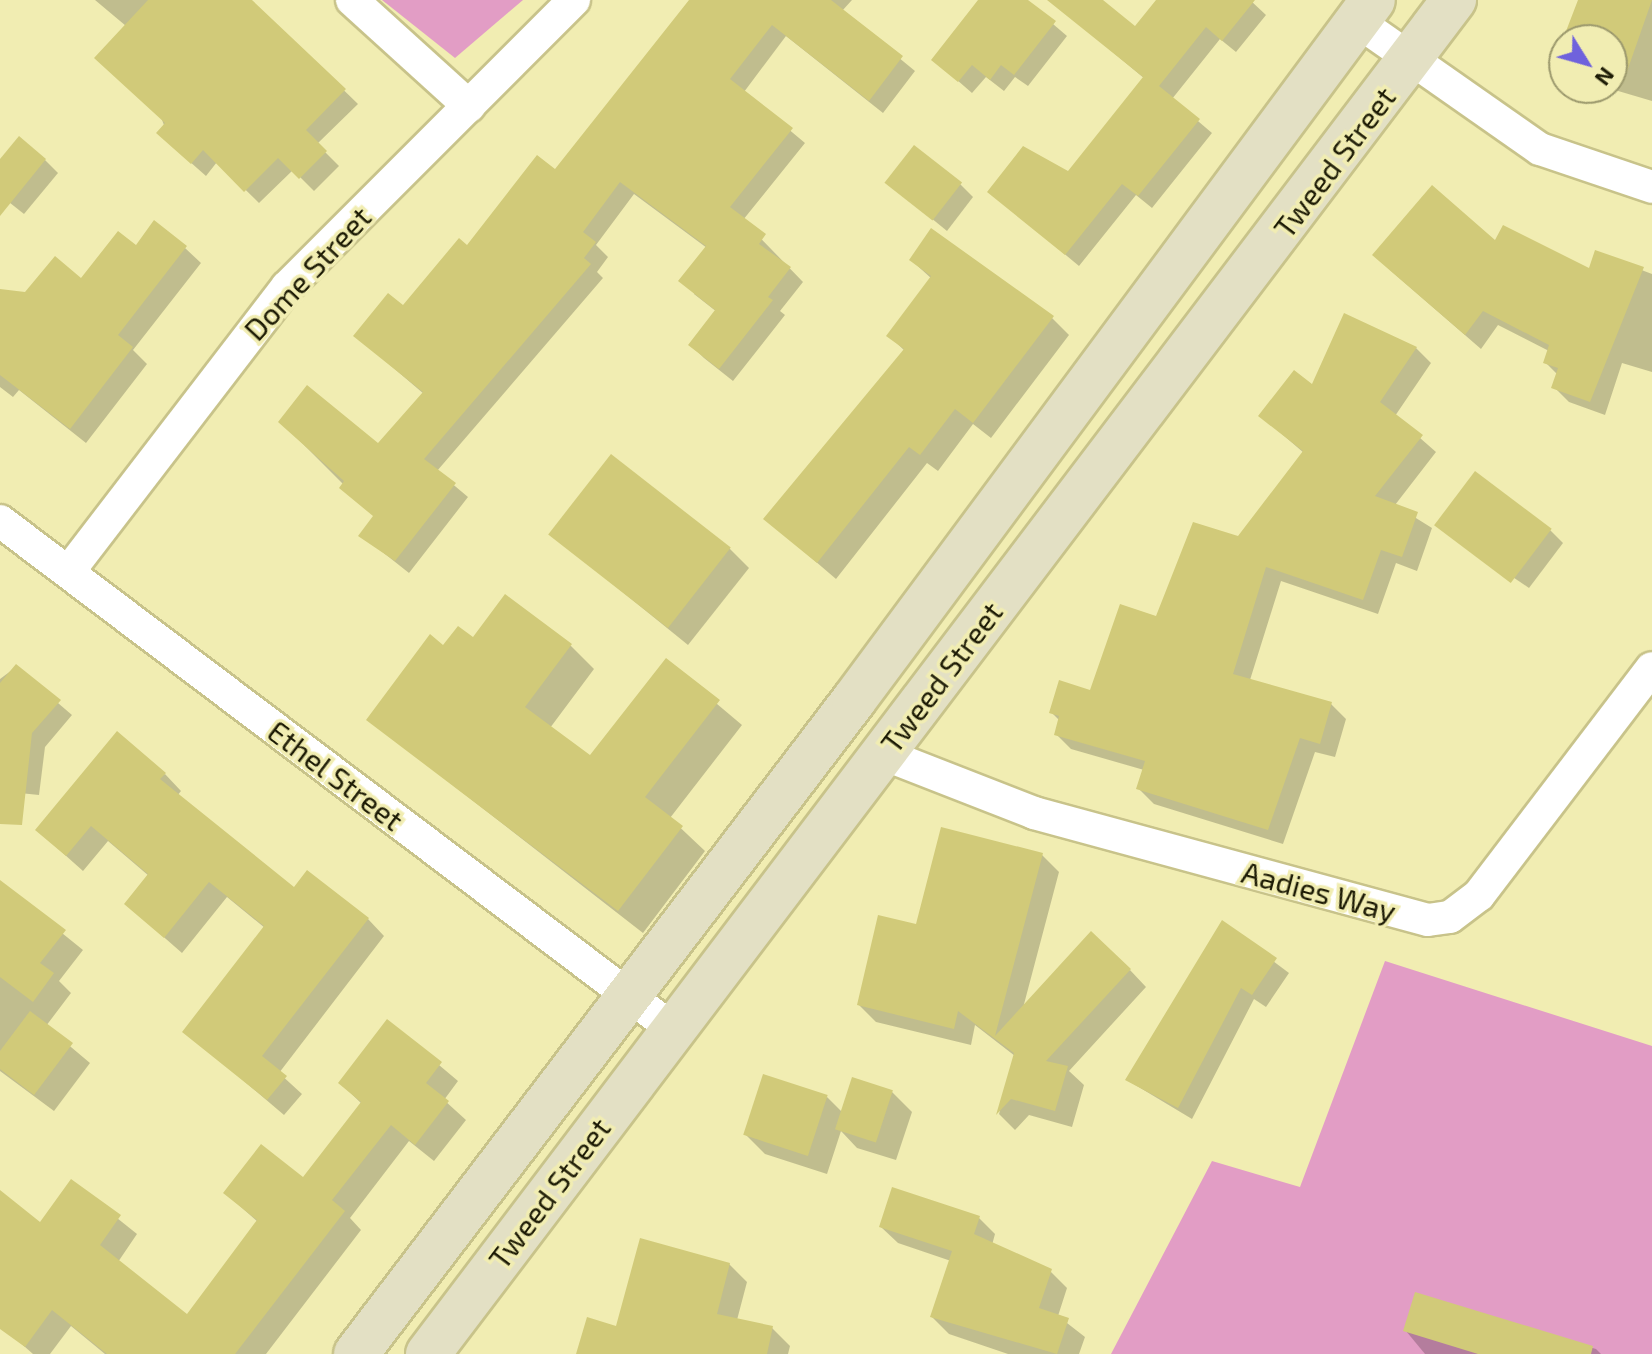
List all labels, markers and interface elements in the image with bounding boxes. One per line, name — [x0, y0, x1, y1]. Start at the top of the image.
north arrow — [1548, 24, 1628, 104]
text: N — [1590, 63, 1621, 91]
street label: Tweed Street — [1266, 80, 1402, 244]
street label: Dome Street — [236, 199, 378, 347]
street label: Tweed Street — [873, 595, 1009, 759]
street label: Ethel Street — [261, 712, 411, 838]
street label: Aadies Way — [1238, 853, 1400, 929]
street label: Tweed Street — [481, 1111, 617, 1275]

